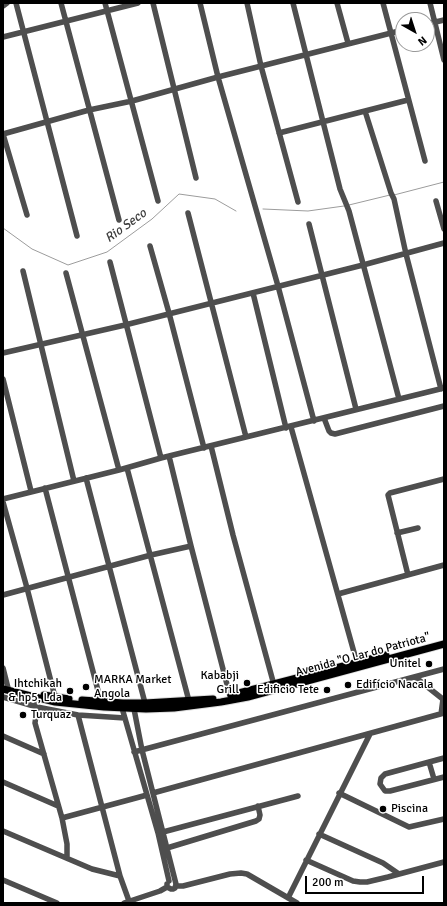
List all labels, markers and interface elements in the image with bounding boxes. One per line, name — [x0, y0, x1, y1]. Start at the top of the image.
north arrow — [395, 12, 435, 52]
text: N — [415, 33, 429, 48]
water label: Rio Seco — [102, 206, 150, 246]
street label: Avenida "O Lar do Patriota" — [294, 630, 432, 680]
place label: Unitel — [390, 657, 421, 671]
marker: Unitel — [424, 659, 434, 669]
place label: Kababji Grill — [200, 669, 239, 697]
place label: MARKA Market Angola — [94, 673, 172, 701]
place label: Ihtchikah & hp5, Lda — [8, 677, 62, 705]
marker: Kababji Grill — [242, 678, 252, 688]
place label: Edifício Nacala — [356, 678, 433, 692]
marker: Edifício Nacala — [343, 680, 353, 690]
marker: MARKA Market Angola — [81, 682, 91, 692]
place label: Edificio Tete — [257, 683, 319, 697]
marker: Edificio Tete — [322, 685, 332, 695]
marker: Ihtchikah & hp5, Lda — [65, 686, 75, 696]
place label: Turquaz — [31, 708, 71, 722]
marker: Turquaz — [18, 710, 28, 720]
place label: Piscina — [391, 802, 428, 816]
marker: Piscina — [378, 804, 388, 814]
scale bar — [307, 868, 426, 894]
text: 200 m — [312, 875, 344, 890]

